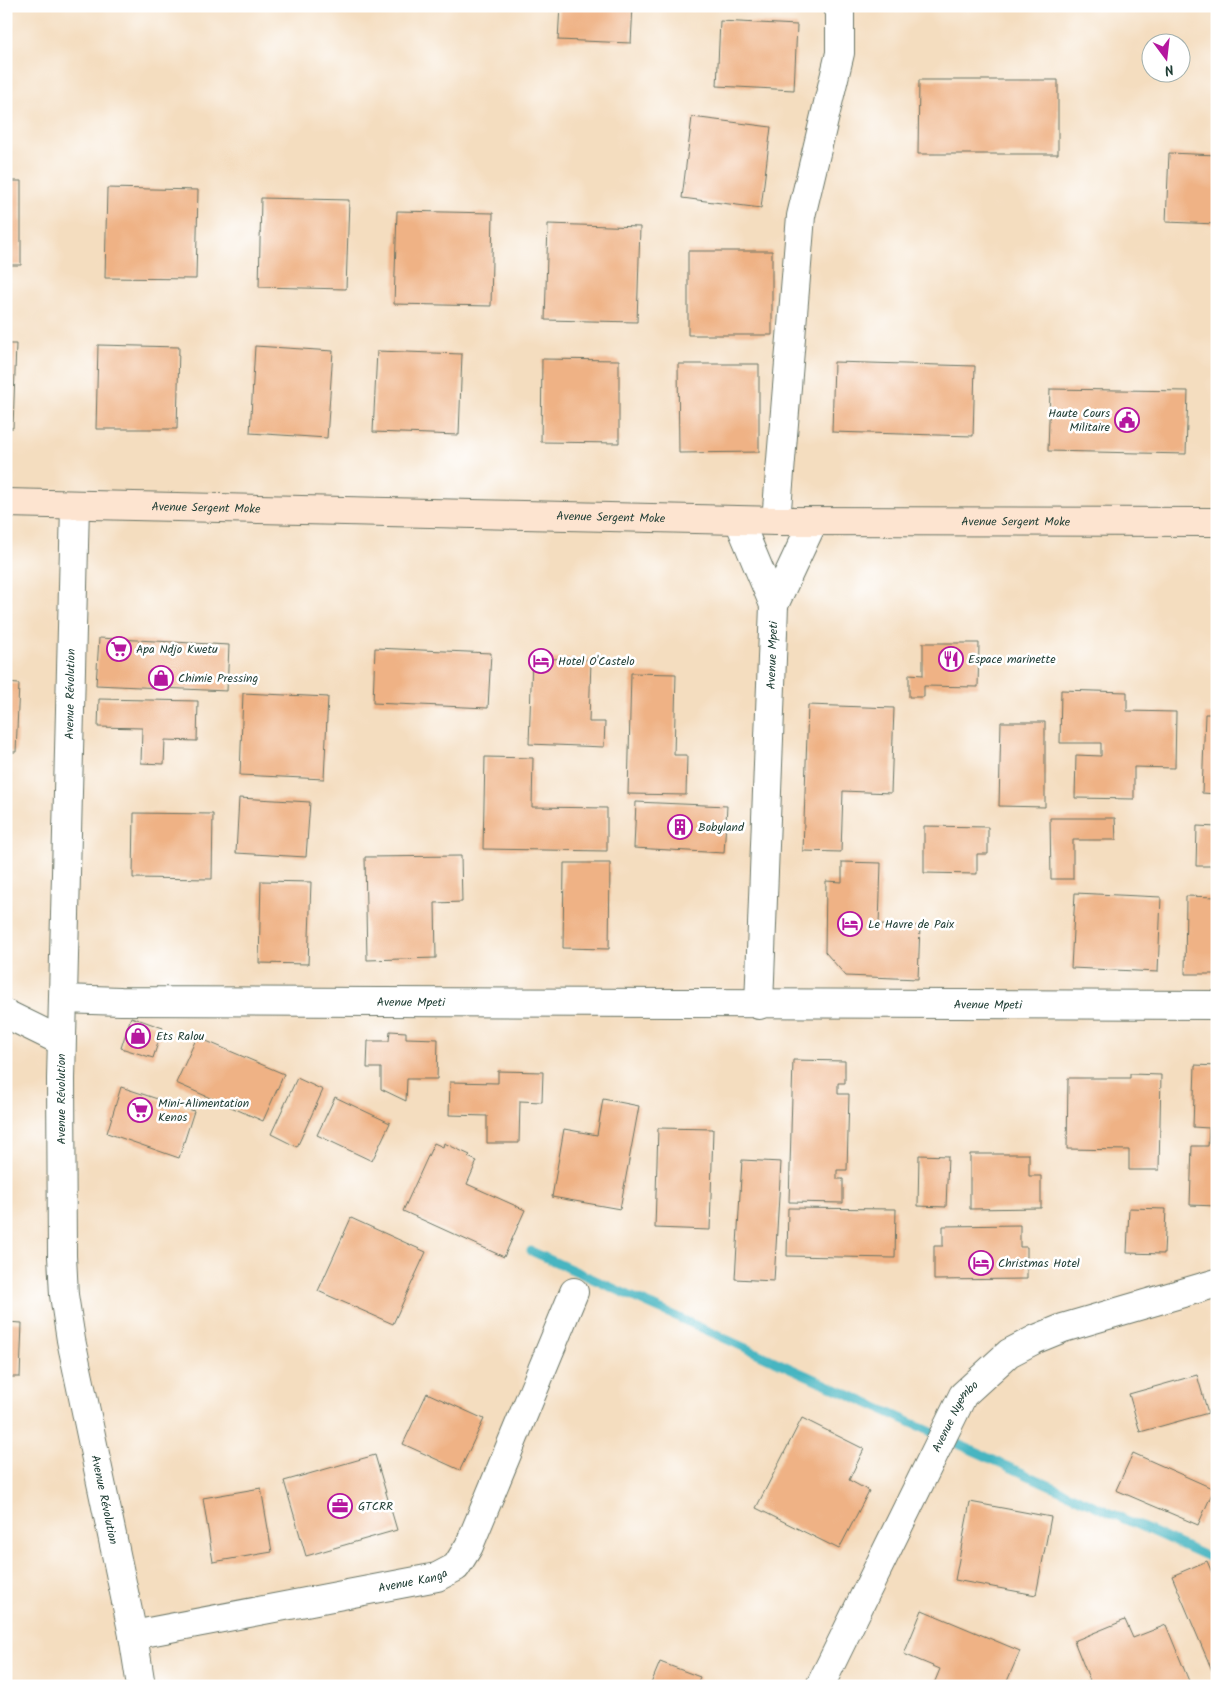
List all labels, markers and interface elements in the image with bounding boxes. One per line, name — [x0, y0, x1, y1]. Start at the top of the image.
north arrow — [1140, 32, 1190, 82]
text: N — [1162, 58, 1176, 81]
place label: Haute Cours Militaire — [1048, 404, 1111, 437]
public building icon: Haute Cours Militaire — [1114, 407, 1140, 433]
street label: Avenue Sergent Moke — [151, 497, 261, 519]
street label: Avenue Sergent Moke — [556, 507, 666, 528]
street label: Avenue Sergent Moke — [961, 512, 1071, 532]
street label: Avenue Mpeti — [762, 620, 783, 690]
supermarket icon: Apa Ndjo Kwetu — [106, 636, 132, 662]
place label: Apa Ndjo Kwetu — [136, 640, 218, 659]
restaurant icon: Espace marinette — [938, 646, 964, 672]
street label: Avenue Révolution — [60, 648, 81, 740]
hotel icon: Hotel O'Castelo — [528, 648, 554, 674]
place label: Espace marinette — [968, 650, 1056, 669]
place label: Hotel O'Castelo — [558, 652, 635, 671]
shop icon: Chimie Pressing — [148, 665, 174, 691]
place label: Chimie Pressing — [178, 669, 258, 688]
building icon: Bobyland — [667, 814, 693, 840]
place label: Bobyland — [698, 818, 745, 837]
hotel icon: Le Havre de Paix — [837, 911, 863, 937]
place label: Le Havre de Paix — [868, 915, 955, 934]
street label: Avenue Mpeti — [377, 993, 446, 1012]
street label: Avenue Mpeti — [954, 996, 1023, 1015]
shop icon: Ets Ralou — [125, 1023, 151, 1049]
place label: Ets Ralou — [156, 1027, 205, 1046]
street label: Avenue Révolution — [52, 1054, 71, 1144]
place label: Mini-Alimentation Kenos — [158, 1094, 249, 1127]
supermarket icon: Mini-Alimentation Kenos — [127, 1097, 153, 1123]
hotel icon: Christmas Hotel — [968, 1250, 994, 1276]
place label: Christmas Hotel — [998, 1254, 1080, 1273]
street label: Avenue Nyembo — [927, 1376, 983, 1456]
street label: Avenue Révolution — [85, 1453, 123, 1546]
office icon: GTCRR — [327, 1493, 353, 1519]
place label: GTCRR — [358, 1497, 393, 1516]
street label: Avenue Kanga — [377, 1564, 452, 1598]

